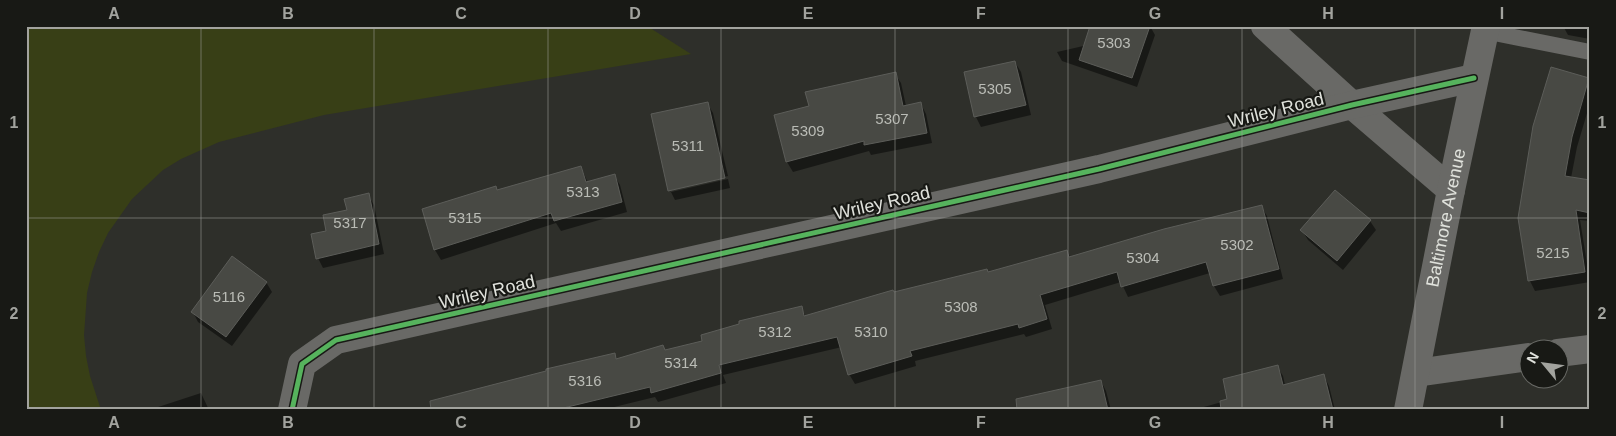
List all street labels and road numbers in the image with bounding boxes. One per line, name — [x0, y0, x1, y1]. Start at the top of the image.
street label: Wriley Road — [1226, 88, 1326, 132]
street label: Baltimore Avenue — [1422, 147, 1470, 289]
street label: Wriley Road — [832, 182, 932, 224]
street label: Wriley Road — [437, 271, 537, 313]

